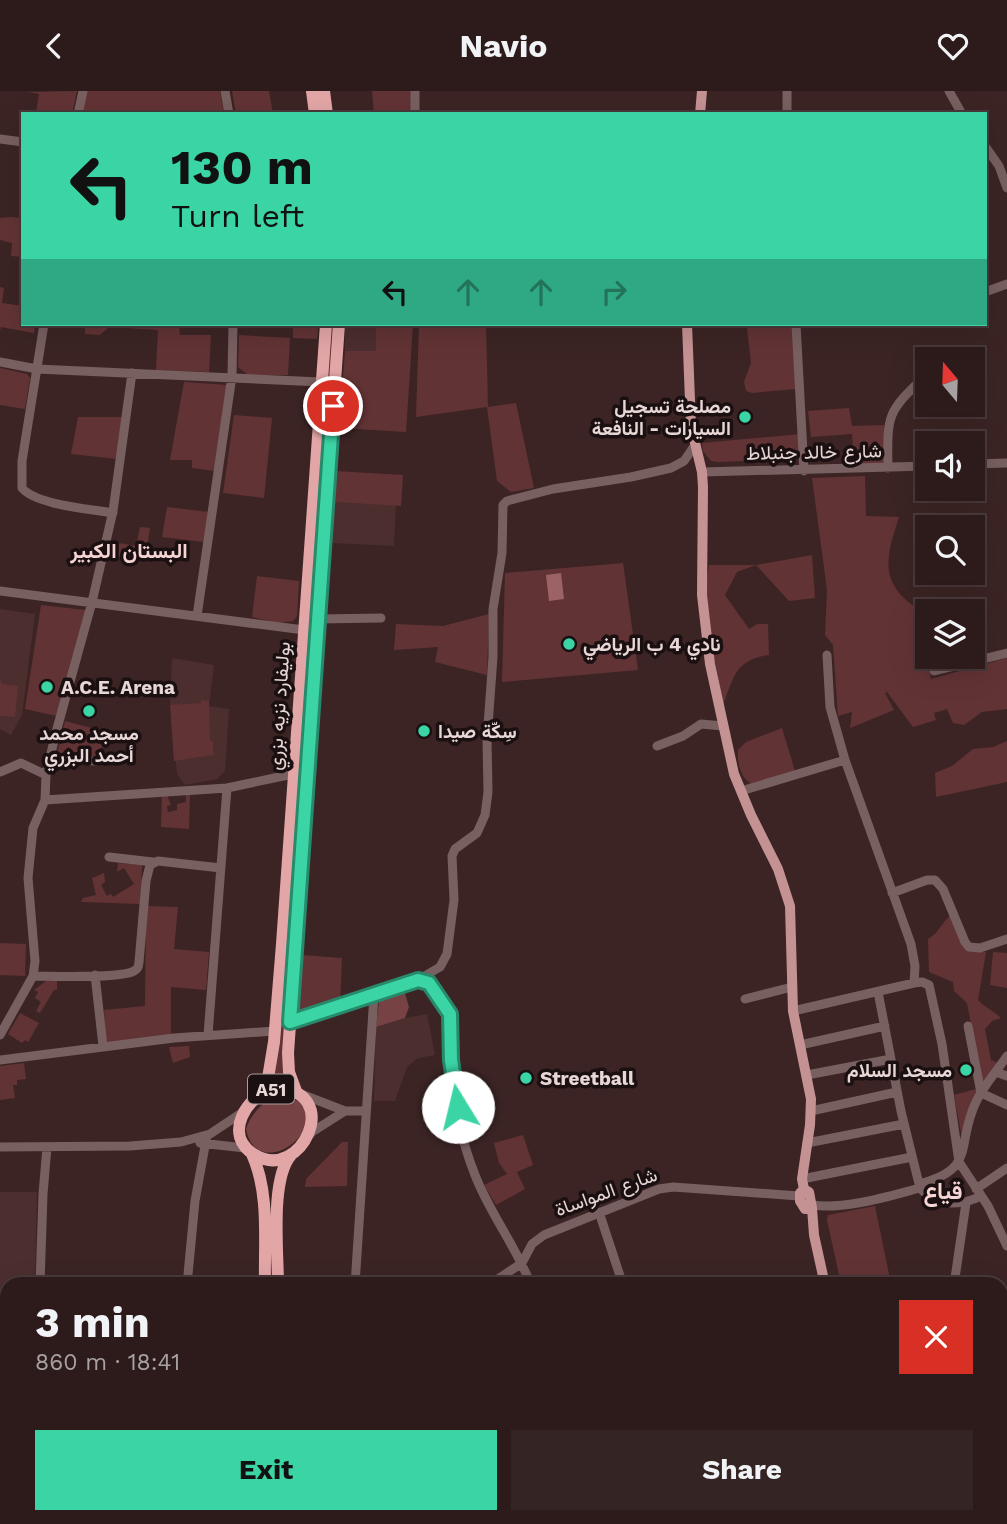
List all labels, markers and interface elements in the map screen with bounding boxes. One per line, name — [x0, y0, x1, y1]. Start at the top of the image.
icon: back — [35, 27, 73, 65]
text: Navio — [460, 27, 547, 65]
icon: heart — [934, 27, 972, 65]
text: 130 m — [171, 138, 313, 196]
icon: left — [56, 140, 147, 231]
text: Turn left — [171, 197, 304, 235]
icon: left — [376, 273, 414, 311]
icon: ahead — [449, 273, 487, 311]
icon: ahead — [522, 273, 560, 311]
icon: right — [595, 273, 633, 311]
north arrow — [915, 347, 985, 417]
map controls — [915, 347, 985, 669]
pin — [303, 376, 363, 436]
icon: arrive — [314, 387, 352, 425]
place label: مصلحة تسجيل السيارات - النافعة — [592, 395, 731, 441]
marker: مصلحة تسجيل السيارات - النافعة — [737, 409, 753, 425]
button: sound — [915, 431, 985, 501]
street label: شارع خالد جنبلاط — [746, 439, 882, 466]
button: search — [915, 515, 985, 585]
district label: البستان الكبير — [69, 538, 188, 564]
button: layers — [915, 599, 985, 669]
place label: نادي 4 ب الرياضي — [583, 633, 721, 661]
marker: نادي 4 ب الرياضي — [561, 636, 577, 652]
street label: بوليفارد نزيه بزري — [263, 641, 299, 771]
place label: A.C.E. Arena — [61, 676, 175, 699]
marker: A.C.E. Arena — [39, 679, 55, 695]
marker: مسجد محمد أحمد البزري — [81, 703, 97, 719]
place label: سِكّة صيدا — [438, 720, 517, 743]
place label: مسجد محمد أحمد البزري — [39, 722, 139, 772]
marker: سِكّة صيدا — [416, 723, 432, 739]
place label: مسجد السلام — [847, 1059, 952, 1083]
marker: مسجد السلام — [958, 1062, 974, 1078]
place label: Streetball — [540, 1067, 635, 1090]
position arrow — [421, 1070, 495, 1144]
marker: Streetball — [518, 1070, 534, 1086]
road number: A51 — [248, 1075, 294, 1104]
street label: شارع المواساة — [552, 1163, 661, 1222]
district label: قياع — [923, 1178, 963, 1207]
text: 3 min — [35, 1298, 150, 1347]
button: close — [899, 1300, 973, 1374]
text: 860 m · 18:41 — [35, 1349, 180, 1376]
button: Exit — [35, 1430, 497, 1510]
button: Share — [511, 1430, 973, 1510]

